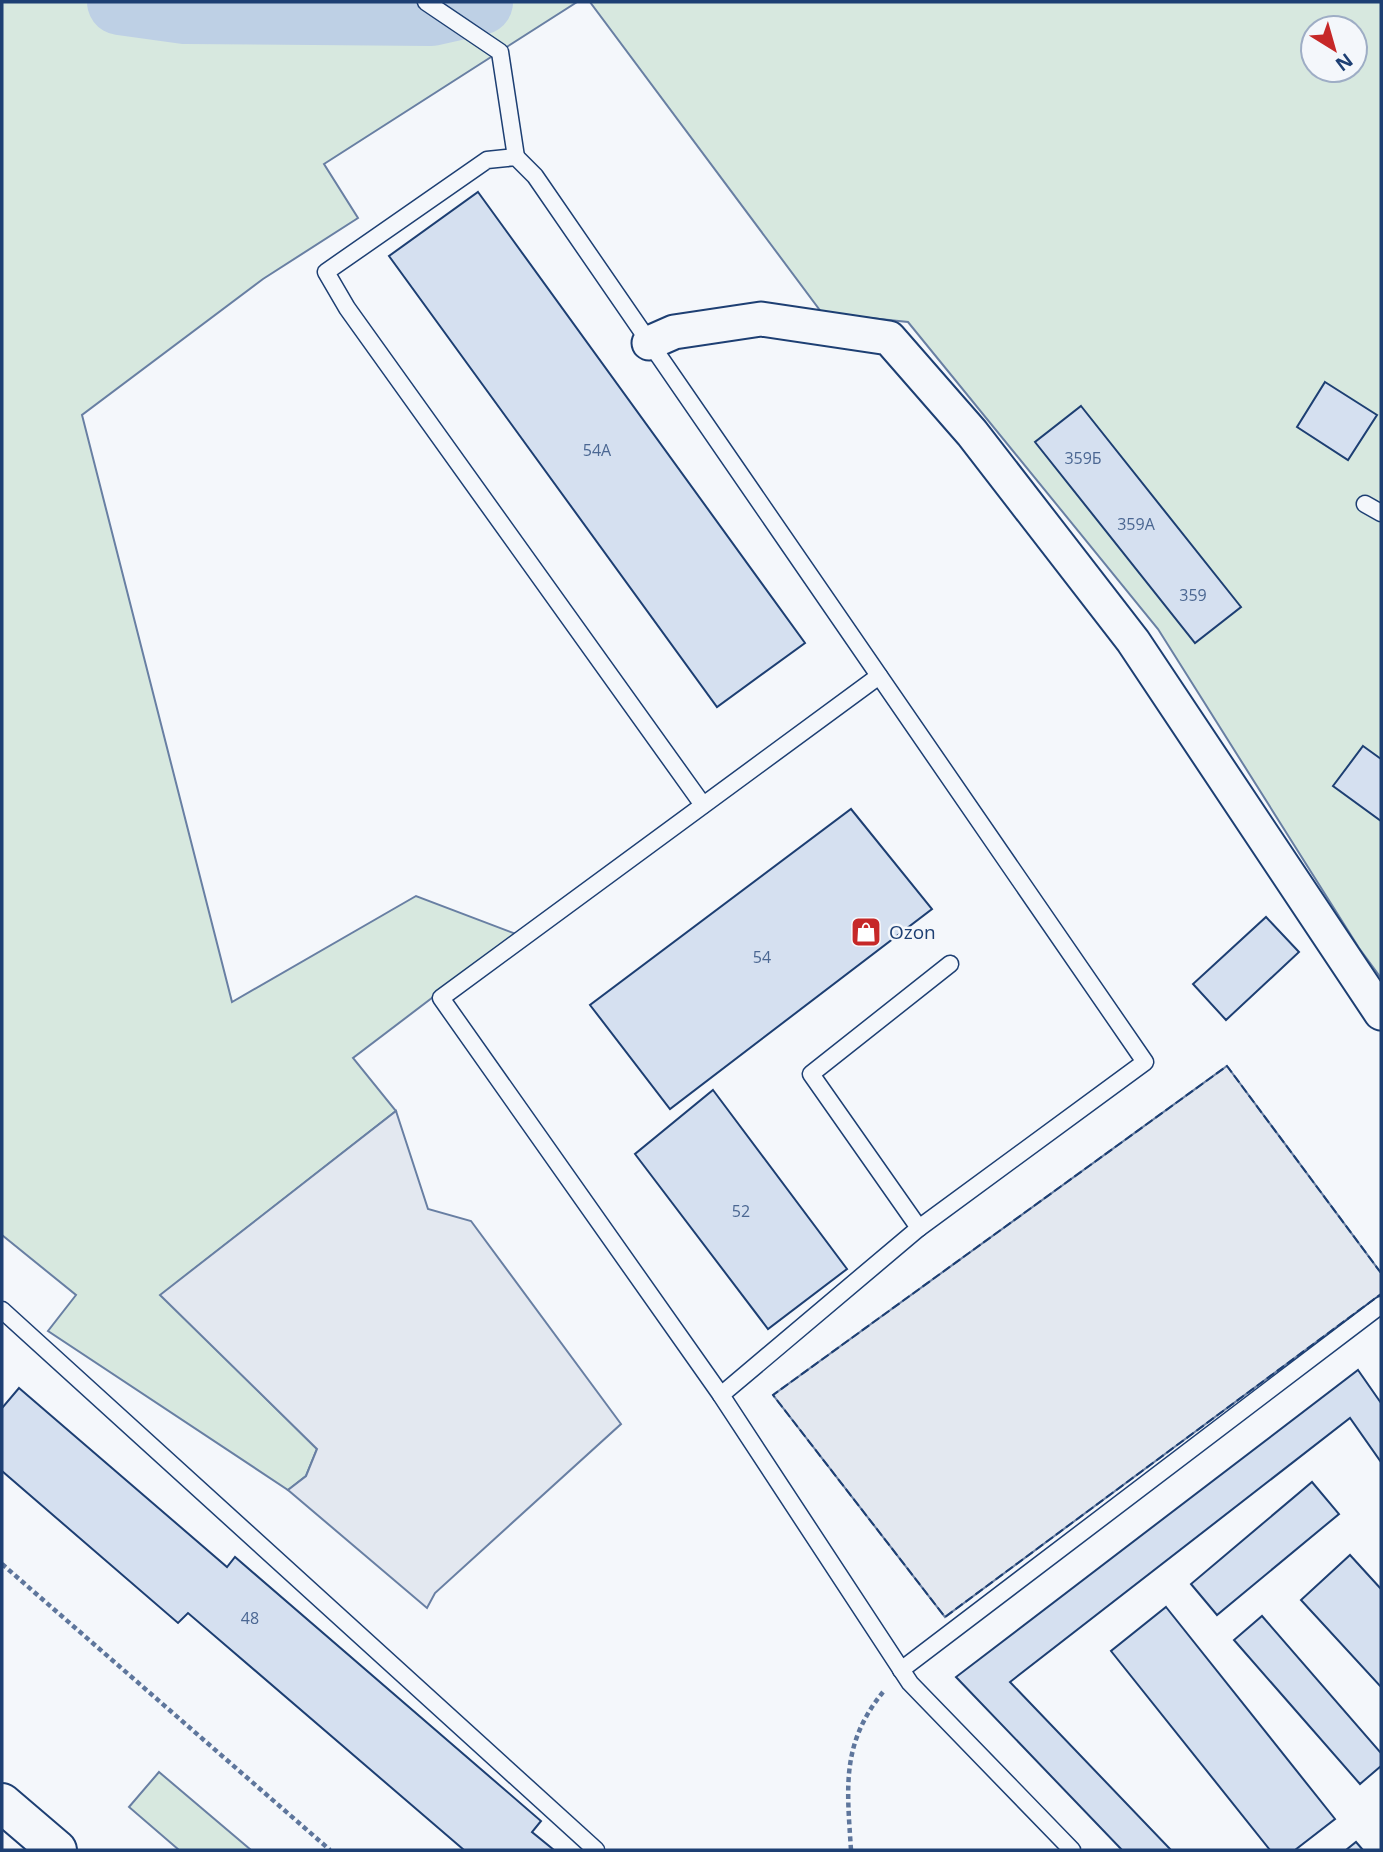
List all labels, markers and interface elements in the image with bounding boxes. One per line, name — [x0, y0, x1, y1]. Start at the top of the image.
north arrow — [1299, 14, 1369, 84]
text: N — [1330, 48, 1358, 78]
house number: 54А — [583, 439, 612, 461]
house number: 359Б — [1064, 447, 1102, 469]
house number: 359А — [1117, 513, 1156, 535]
house number: 359 — [1179, 584, 1207, 606]
shop icon: Ozon — [849, 915, 883, 949]
place label: Ozon — [889, 919, 936, 945]
house number: 54 — [753, 946, 771, 968]
house number: 52 — [732, 1200, 750, 1222]
house number: 48 — [241, 1607, 259, 1629]

